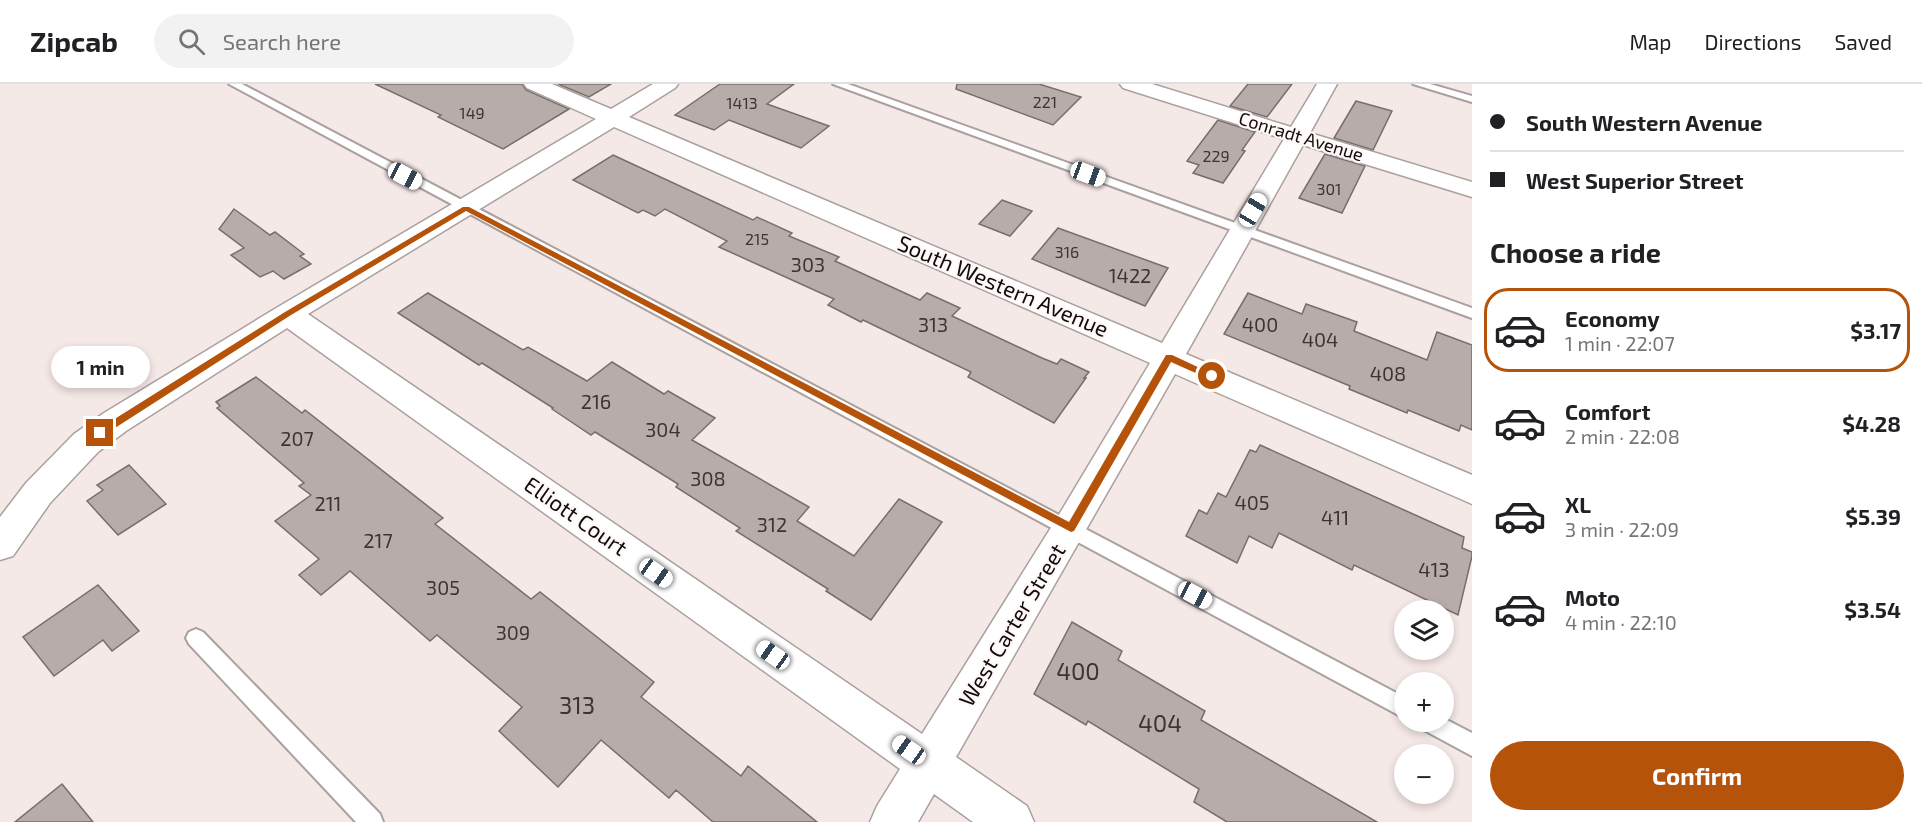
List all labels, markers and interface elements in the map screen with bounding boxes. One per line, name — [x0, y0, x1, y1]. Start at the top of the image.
search box — [154, 14, 574, 68]
text: Zipcab — [30, 24, 118, 58]
icon: search — [175, 25, 208, 58]
text: Search here — [223, 28, 341, 54]
text: Map — [1629, 29, 1672, 54]
text: Directions — [1705, 29, 1801, 54]
text: Saved — [1834, 29, 1892, 54]
house number: 221 — [1033, 92, 1057, 111]
house number: 1413 — [726, 93, 758, 112]
house number: 149 — [459, 103, 485, 122]
street label: Conradt Avenue — [1236, 107, 1366, 165]
text: South Western Avenue — [1526, 109, 1763, 135]
house number: 229 — [1202, 146, 1230, 165]
car — [1068, 159, 1108, 189]
car — [385, 160, 425, 192]
text: West Superior Street — [1526, 167, 1744, 193]
house number: 301 — [1317, 179, 1341, 198]
car — [1236, 190, 1270, 230]
house number: 215 — [745, 229, 769, 248]
street label: South Western Avenue — [894, 229, 1113, 341]
text: Choose a ride — [1490, 236, 1661, 268]
house number: 316 — [1055, 242, 1079, 261]
house number: 303 — [791, 252, 825, 276]
house number: 1422 — [1109, 263, 1151, 287]
icon: car — [1493, 303, 1547, 357]
text: Economy — [1565, 305, 1660, 331]
house number: 313 — [918, 312, 948, 336]
house number: 400 — [1242, 312, 1278, 336]
text: $3.17 — [1850, 317, 1901, 343]
house number: 404 — [1302, 327, 1338, 351]
text: 1 min · 22:07 — [1565, 331, 1675, 355]
callout: 1 min — [51, 346, 150, 388]
text: 1 min — [76, 355, 125, 379]
house number: 408 — [1370, 361, 1406, 385]
route start — [1198, 362, 1225, 389]
house number: 216 — [581, 389, 611, 413]
icon: car — [1493, 396, 1547, 450]
text: Comfort — [1565, 398, 1650, 424]
text: $4.28 — [1842, 410, 1901, 436]
house number: 304 — [645, 417, 681, 441]
route end — [86, 419, 113, 446]
text: 2 min · 22:08 — [1565, 424, 1680, 448]
house number: 207 — [280, 426, 314, 450]
house number: 308 — [690, 466, 726, 490]
street label: Elliott Court — [520, 470, 633, 560]
icon: car — [1493, 489, 1547, 543]
house number: 405 — [1234, 490, 1270, 514]
house number: 211 — [314, 491, 342, 515]
text: XL — [1565, 491, 1591, 517]
text: $5.39 — [1845, 503, 1901, 529]
house number: 411 — [1321, 505, 1349, 529]
house number: 312 — [757, 512, 787, 536]
text: 3 min · 22:09 — [1565, 517, 1679, 541]
house number: 217 — [363, 528, 393, 552]
street label: West Carter Street — [952, 539, 1070, 710]
car — [636, 555, 676, 591]
house number: 413 — [1418, 557, 1450, 581]
house number: 305 — [426, 575, 460, 599]
car — [1175, 579, 1215, 611]
icon: car — [1493, 582, 1547, 636]
text: Moto — [1565, 584, 1620, 610]
text: $3.54 — [1844, 596, 1901, 622]
map controls — [1394, 600, 1454, 804]
button: layers — [1394, 600, 1454, 660]
text: 4 min · 22:10 — [1565, 610, 1677, 634]
house number: 309 — [496, 620, 530, 644]
car — [753, 637, 793, 673]
house number: 400 — [1056, 656, 1100, 685]
button: + — [1394, 672, 1454, 732]
house number: 313 — [559, 690, 595, 719]
house number: 404 — [1138, 708, 1182, 737]
car — [889, 732, 929, 768]
button: Confirm — [1490, 741, 1904, 810]
button: − — [1394, 744, 1454, 804]

